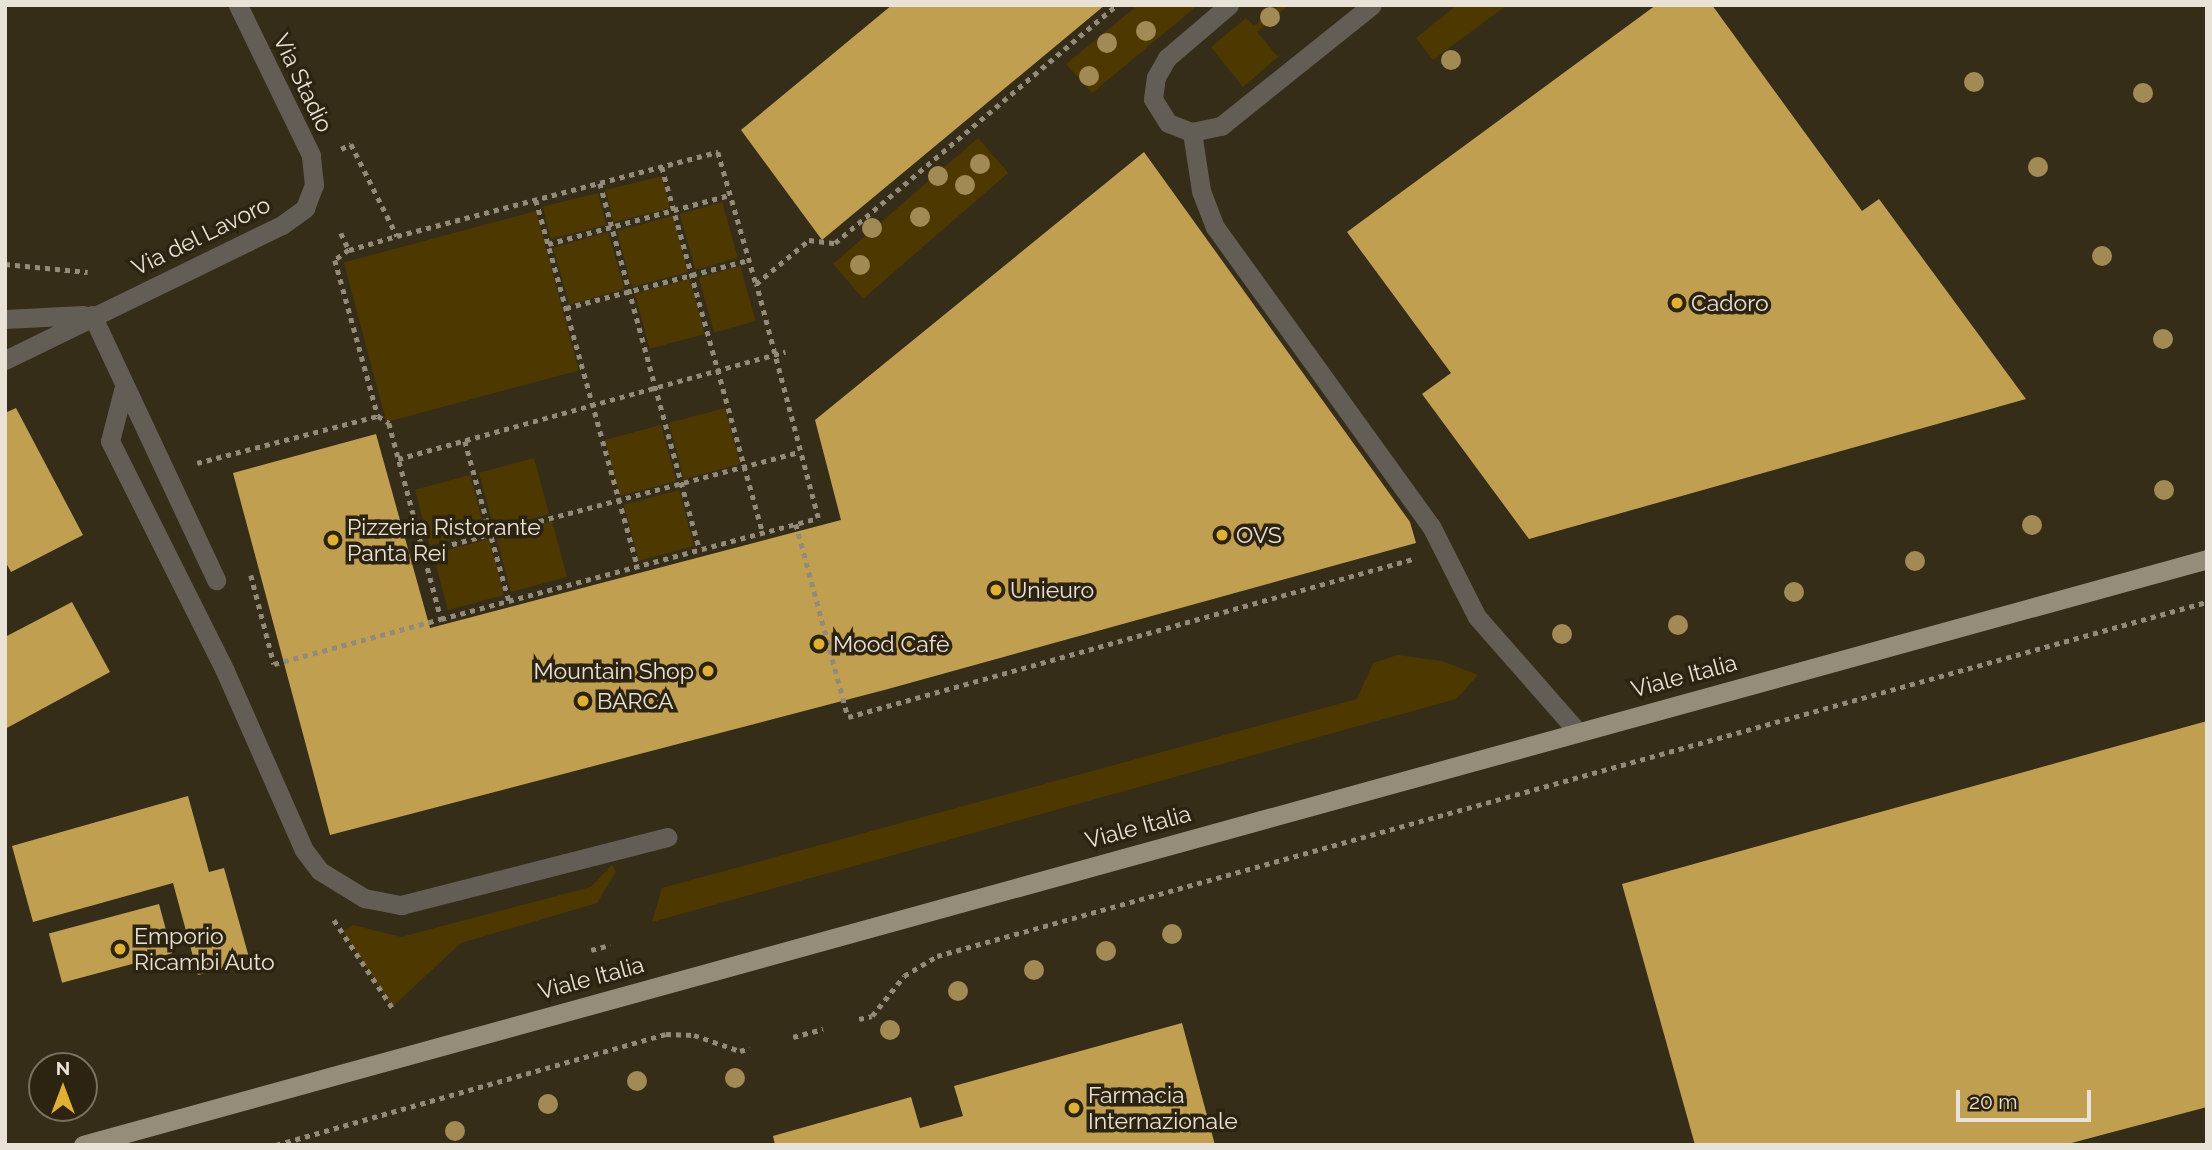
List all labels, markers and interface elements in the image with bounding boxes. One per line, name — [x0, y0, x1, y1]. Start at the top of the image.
street label: Via Stadio — [267, 29, 339, 137]
street label: Via del Lavoro — [127, 190, 275, 282]
place label: Cadoro — [1691, 289, 1769, 317]
marker: Cadoro — [1669, 295, 1685, 311]
place label: Pizzeria Ristorante Panta Rei — [347, 513, 541, 567]
place label: OVS — [1236, 521, 1282, 549]
marker: OVS — [1214, 527, 1230, 543]
marker: Pizzeria Ristorante Panta Rei — [325, 532, 341, 548]
place label: Unieuro — [1010, 576, 1094, 604]
marker: Unieuro — [988, 582, 1004, 598]
place label: Mood Cafè — [833, 630, 949, 658]
marker: Mood Cafè — [811, 636, 827, 652]
street label: Viale Italia — [1628, 649, 1740, 703]
place label: Mountain Shop — [534, 657, 694, 685]
marker: Mountain Shop — [700, 663, 716, 679]
place label: BARCA — [597, 687, 674, 715]
marker: BARCA — [575, 693, 591, 709]
street label: Viale Italia — [1082, 800, 1194, 854]
place label: Emporio Ricambi Auto — [134, 922, 275, 976]
marker: Emporio Ricambi Auto — [112, 941, 128, 957]
street label: Viale Italia — [535, 951, 647, 1005]
north arrow — [28, 1052, 98, 1122]
text: N — [56, 1057, 70, 1079]
scale bar — [1960, 1076, 2095, 1120]
place label: Farmacia Internazionale — [1088, 1081, 1238, 1135]
text: 20 m — [1969, 1089, 2017, 1114]
marker: Farmacia Internazionale — [1066, 1100, 1082, 1116]

